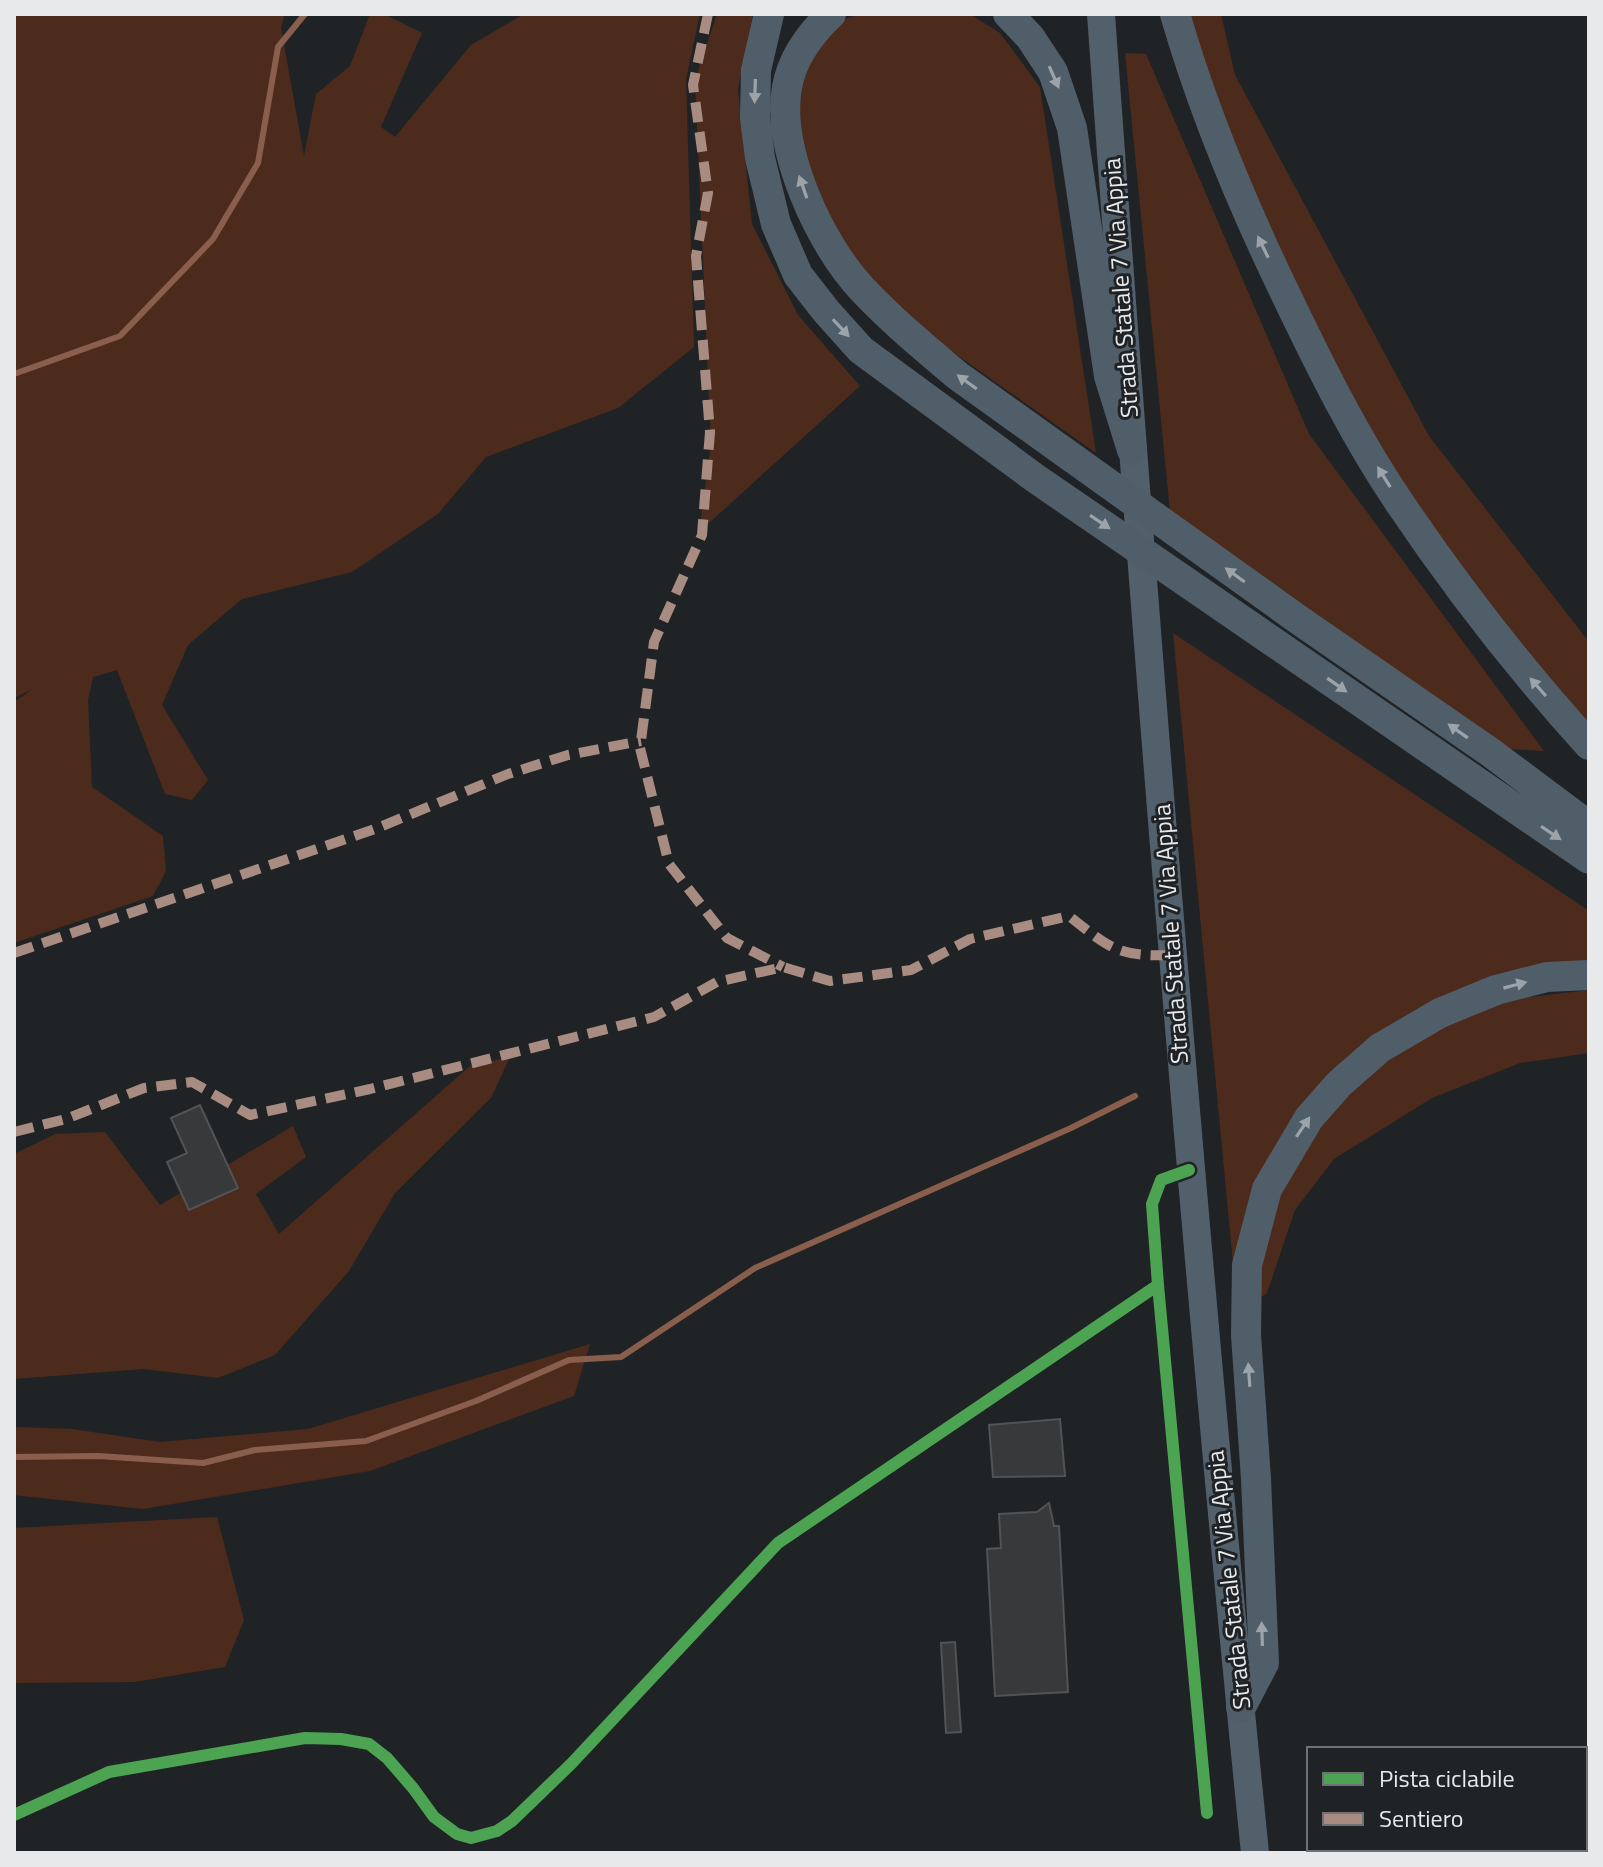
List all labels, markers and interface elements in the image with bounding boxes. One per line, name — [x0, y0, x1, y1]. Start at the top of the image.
one-way arrow — [1047, 65, 1060, 88]
one-way arrow — [749, 79, 762, 104]
street label: Strada Statale 7 Via Appia — [1093, 157, 1147, 419]
one-way arrow — [796, 174, 808, 198]
one-way arrow — [1256, 236, 1270, 259]
one-way arrow — [832, 319, 850, 338]
one-way arrow — [957, 375, 977, 391]
one-way arrow — [1377, 466, 1391, 488]
one-way arrow — [1089, 515, 1110, 530]
one-way arrow — [1225, 568, 1246, 583]
one-way arrow — [1326, 677, 1347, 692]
one-way arrow — [1530, 677, 1547, 697]
one-way arrow — [1448, 723, 1469, 738]
street label: Strada Statale 7 Via Appia — [1143, 803, 1197, 1065]
one-way arrow — [1540, 826, 1561, 841]
one-way arrow — [1502, 979, 1527, 991]
one-way arrow — [1295, 1117, 1310, 1138]
one-way arrow — [1242, 1362, 1255, 1387]
street label: Strada Statale 7 Via Appia — [1196, 1449, 1260, 1711]
one-way arrow — [1256, 1621, 1269, 1646]
legend — [1307, 1747, 1587, 1851]
text: Pista ciclabile — [1379, 1760, 1515, 1796]
text: Sentiero — [1379, 1800, 1463, 1836]

